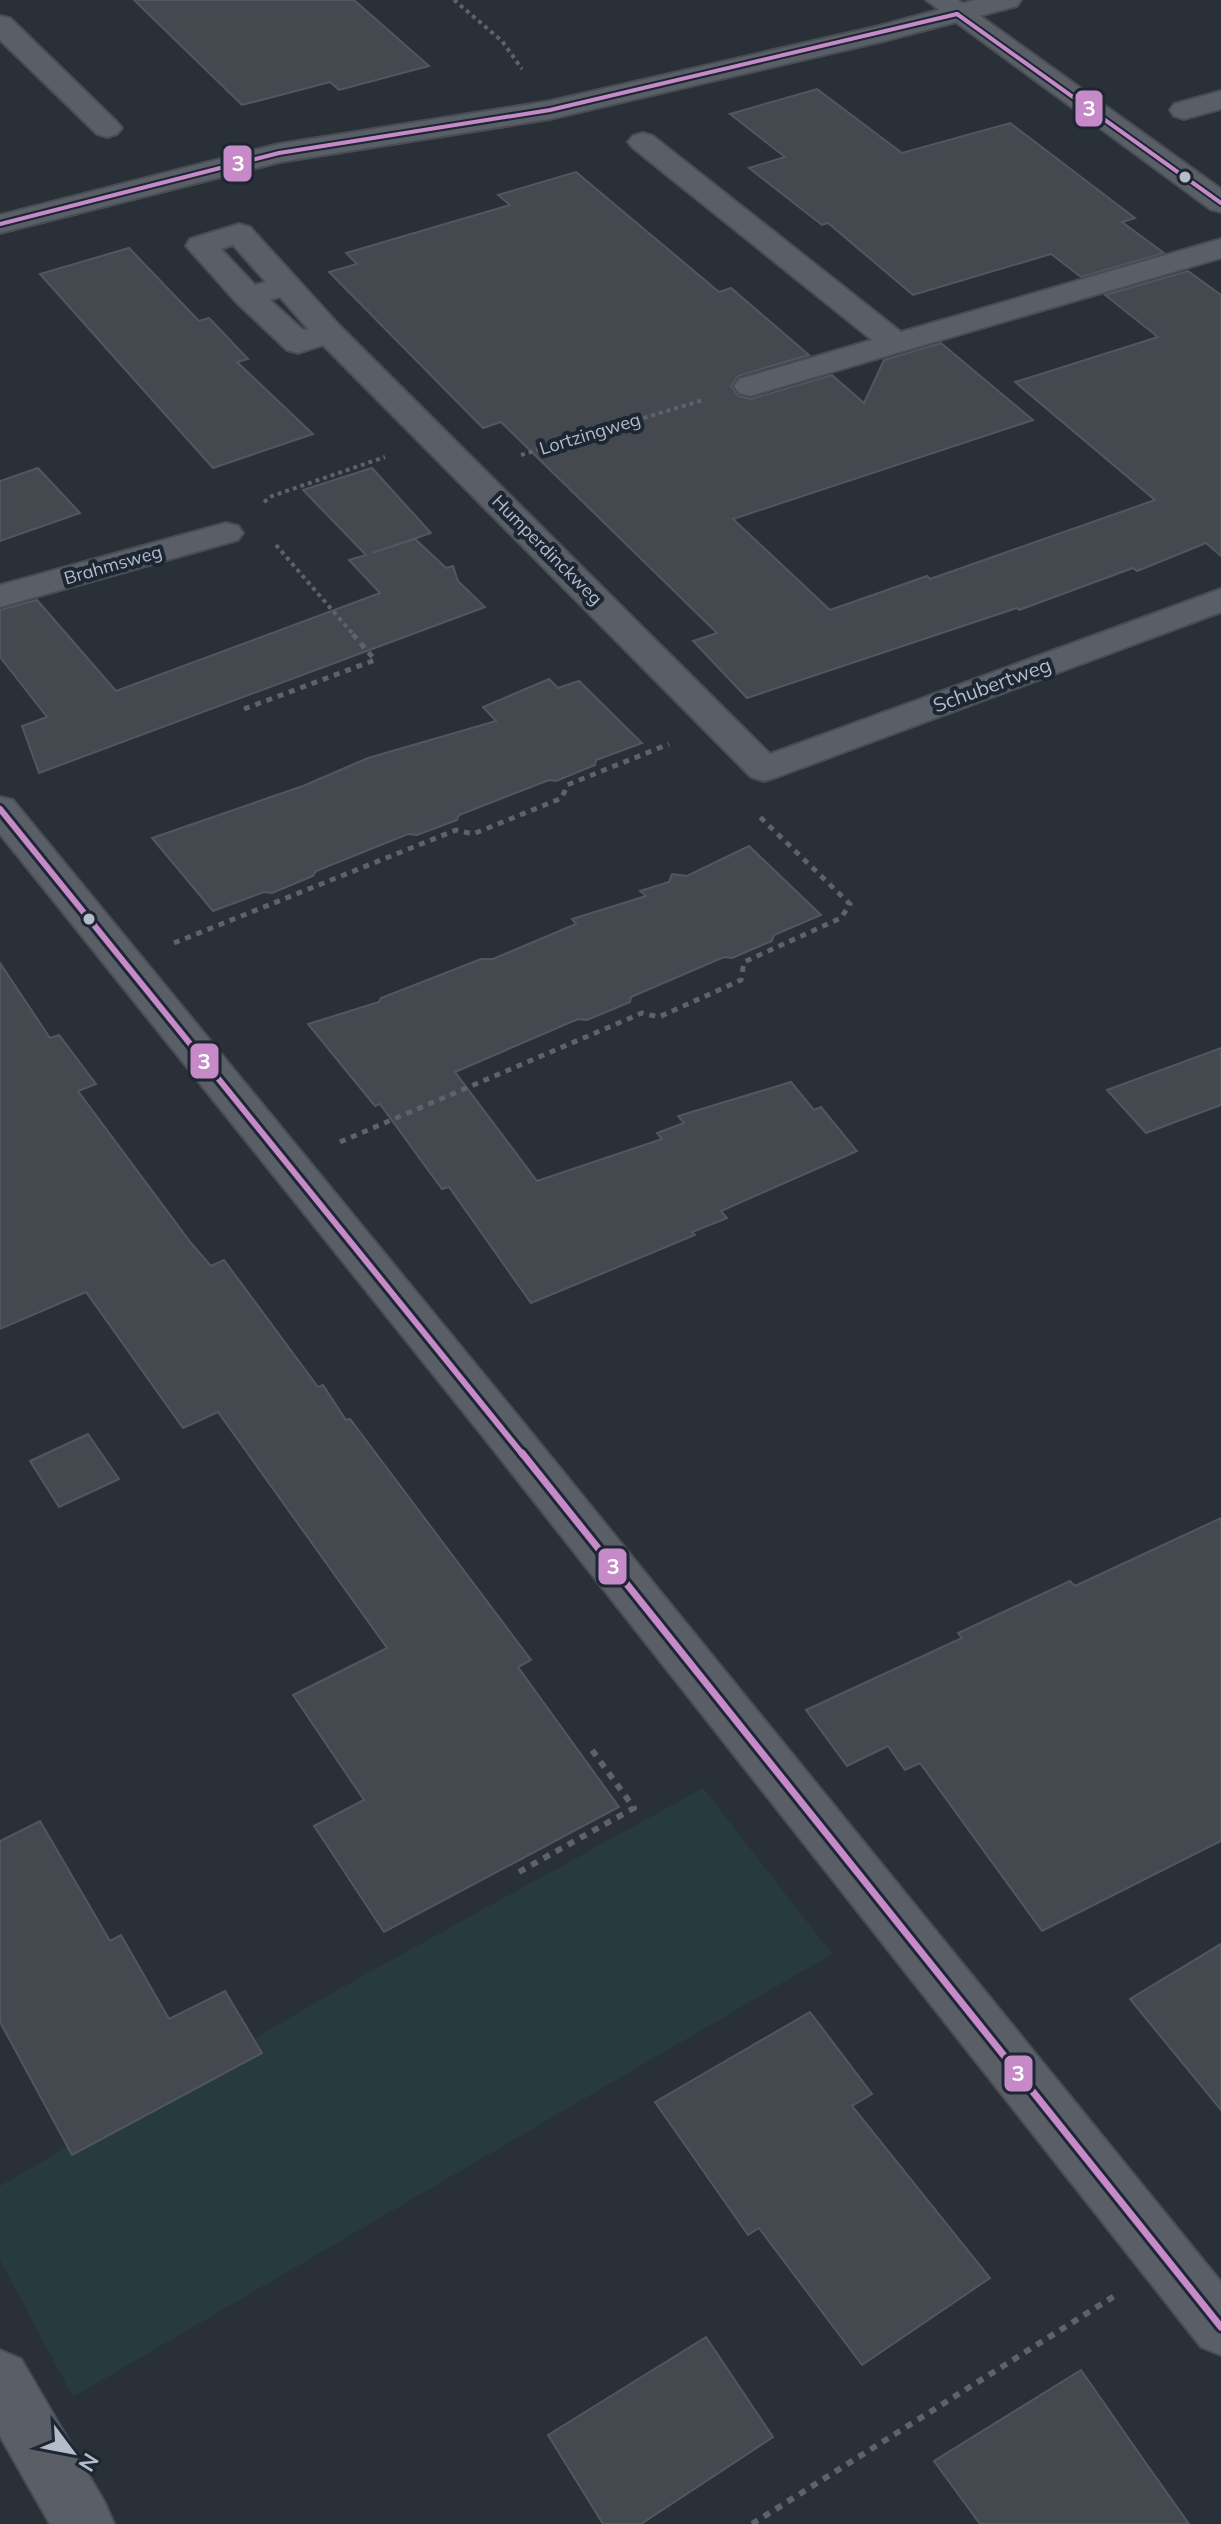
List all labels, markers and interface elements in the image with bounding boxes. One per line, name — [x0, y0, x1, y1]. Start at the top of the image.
line badge: 3 — [1074, 89, 1104, 128]
text: 3 — [1082, 94, 1096, 122]
line badge: 3 — [222, 144, 253, 183]
text: 3 — [231, 149, 245, 177]
unlabelled marker — [1177, 169, 1193, 185]
street label: Lortzingweg — [537, 407, 643, 460]
street label: Humperdinckweg — [487, 490, 607, 610]
street label: Brahmsweg — [61, 540, 164, 589]
street label: Schubertweg — [929, 652, 1054, 717]
unlabelled marker — [81, 911, 97, 927]
line badge: 3 — [189, 1042, 220, 1080]
text: 3 — [197, 1047, 211, 1075]
line badge: 3 — [597, 1547, 628, 1586]
text: 3 — [606, 1552, 620, 1580]
line badge: 3 — [1003, 2054, 1034, 2093]
text: 3 — [1011, 2059, 1025, 2087]
north arrow — [32, 2412, 112, 2492]
text: N — [73, 2448, 105, 2477]

